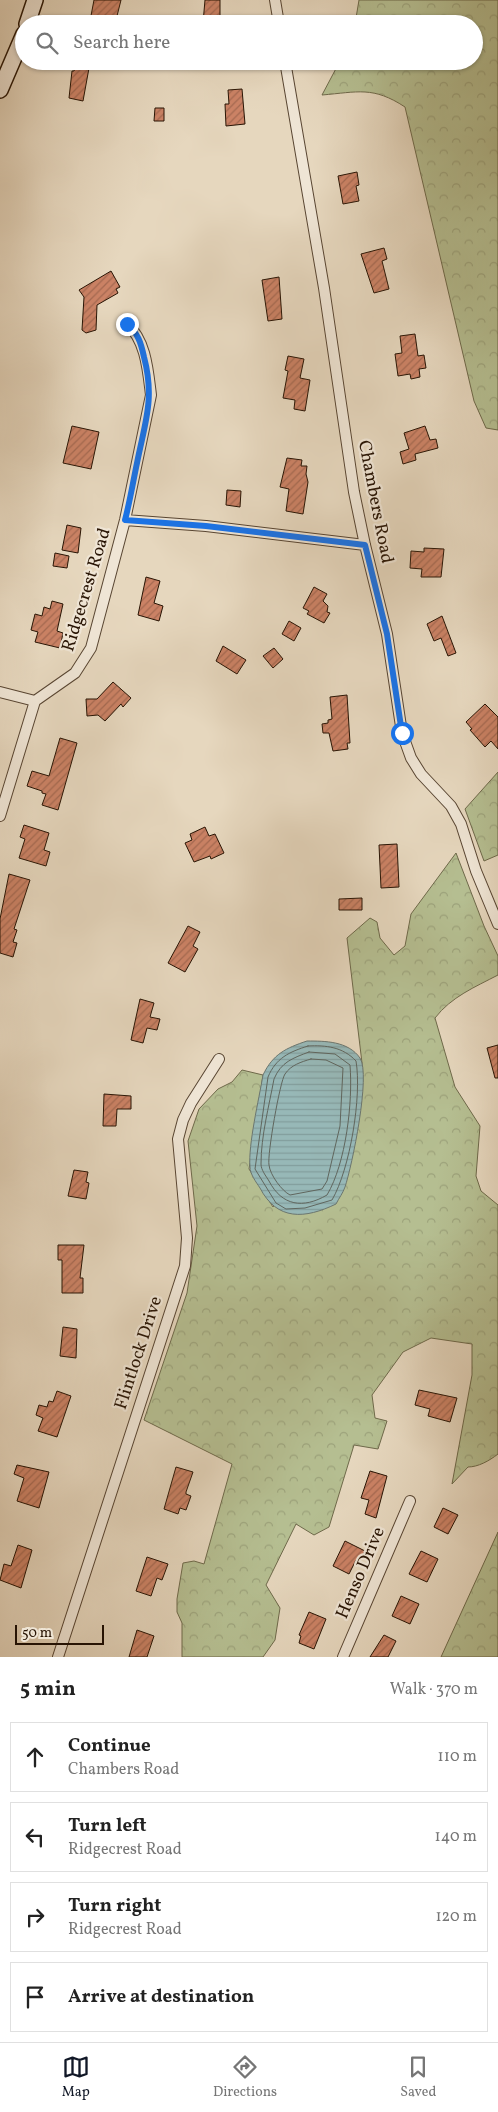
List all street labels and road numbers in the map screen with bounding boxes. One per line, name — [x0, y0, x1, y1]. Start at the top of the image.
street label: Chambers Road — [351, 438, 399, 566]
street label: Ridgecrest Road — [56, 525, 118, 655]
street label: Flintlock Drive — [109, 1293, 169, 1413]
street label: Henso Drive — [330, 1523, 392, 1623]

